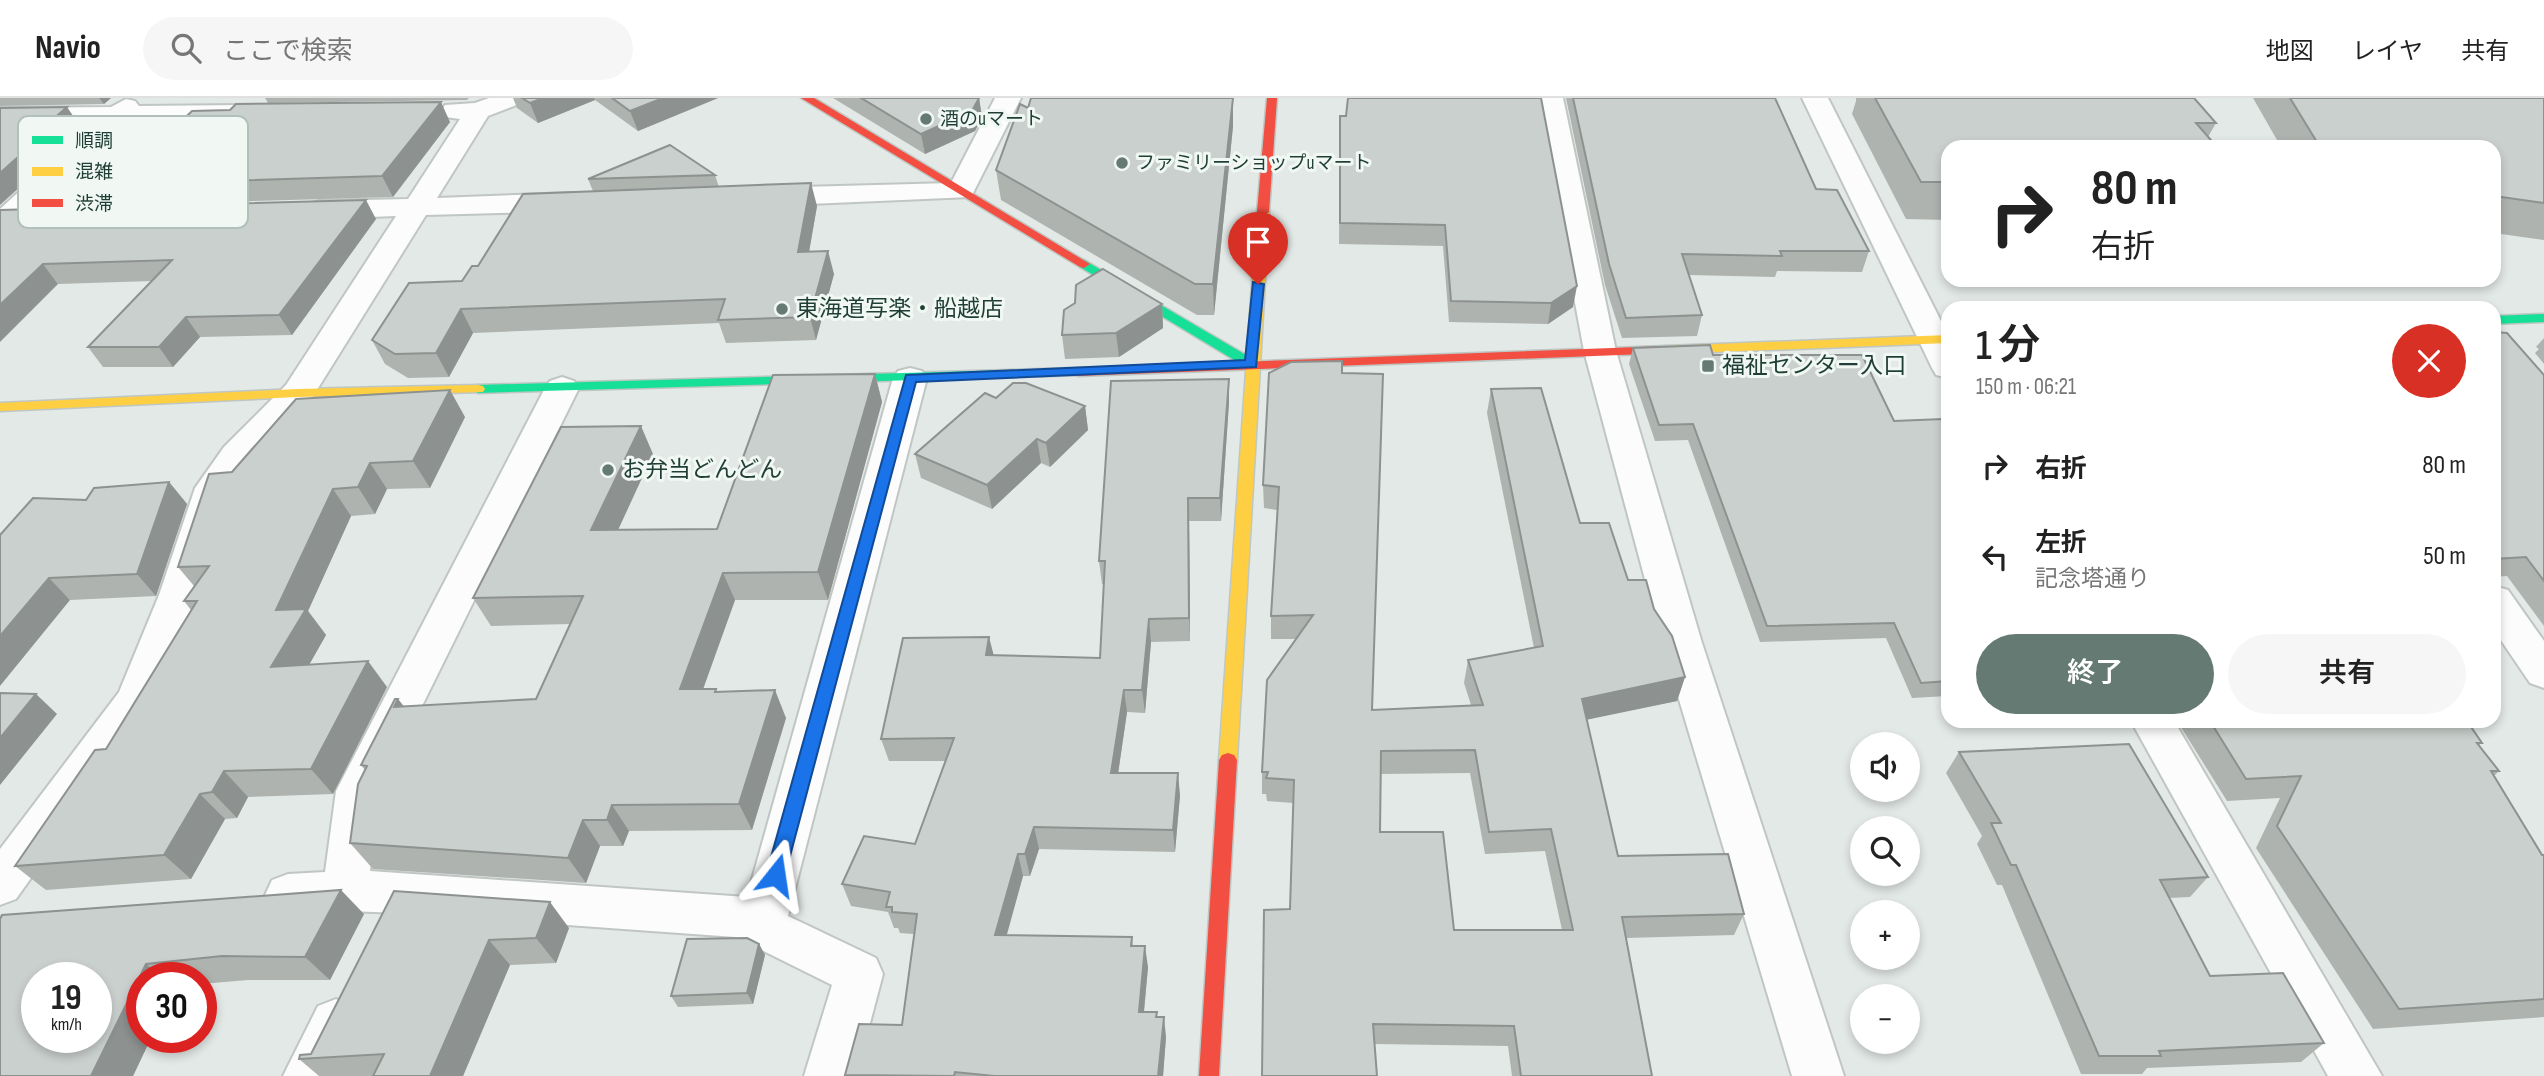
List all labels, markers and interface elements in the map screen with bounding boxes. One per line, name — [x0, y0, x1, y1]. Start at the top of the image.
search box — [143, 17, 633, 80]
text: Navio — [35, 28, 101, 68]
icon: search — [167, 29, 205, 67]
text: ここで検索 — [223, 36, 353, 67]
text: 地図 — [2266, 37, 2314, 66]
text: レイヤ — [2352, 37, 2423, 66]
text: 共有 — [2461, 37, 2509, 66]
place label: 酒のuマート — [940, 108, 1043, 131]
marker: 酒のuマート — [918, 111, 934, 127]
legend — [18, 116, 248, 228]
text: 順調 — [75, 130, 113, 153]
place label: ファミリーショップuマート — [1136, 152, 1372, 175]
marker: ファミリーショップuマート — [1114, 155, 1130, 171]
text: 80 m — [2091, 160, 2178, 219]
text: 混雑 — [75, 161, 113, 184]
icon: right — [1976, 168, 2067, 259]
text: 渋滞 — [75, 193, 113, 216]
pin — [1228, 212, 1288, 284]
icon: arrive — [1239, 223, 1277, 261]
text: 右折 — [2091, 228, 2155, 267]
place label: 東海道写楽・船越店 — [796, 295, 1003, 323]
marker: 東海道写楽・船越店 — [774, 301, 790, 317]
text: 1 分 — [1976, 321, 2040, 372]
button: close — [2392, 324, 2466, 398]
place label: 福祉センター入口 — [1722, 352, 1906, 380]
marker: 福祉センター入口 — [1700, 358, 1716, 374]
text: 150 m · 06:21 — [1976, 373, 2076, 401]
icon: right — [1976, 447, 2014, 485]
text: 80 m — [2422, 450, 2466, 481]
text: 右折 — [2035, 454, 2087, 485]
place label: お弁当どんどん — [622, 456, 782, 484]
marker: お弁当どんどん — [600, 462, 616, 478]
text: 左折 — [2035, 528, 2087, 559]
icon: left — [1976, 538, 2014, 576]
text: 50 m — [2423, 541, 2466, 572]
text: 記念塔通り — [2035, 565, 2150, 593]
button: 終了 — [1976, 634, 2214, 714]
button: 共有 — [2228, 634, 2466, 714]
map controls — [1850, 732, 1920, 1054]
button: sound — [1850, 732, 1920, 802]
button: search — [1850, 816, 1920, 886]
position arrow — [739, 838, 813, 912]
button: + — [1850, 900, 1920, 970]
speed limit sign: 30 — [126, 962, 217, 1053]
text: 19 — [51, 977, 82, 1020]
button: − — [1850, 984, 1920, 1054]
text: km/h — [51, 1014, 82, 1035]

